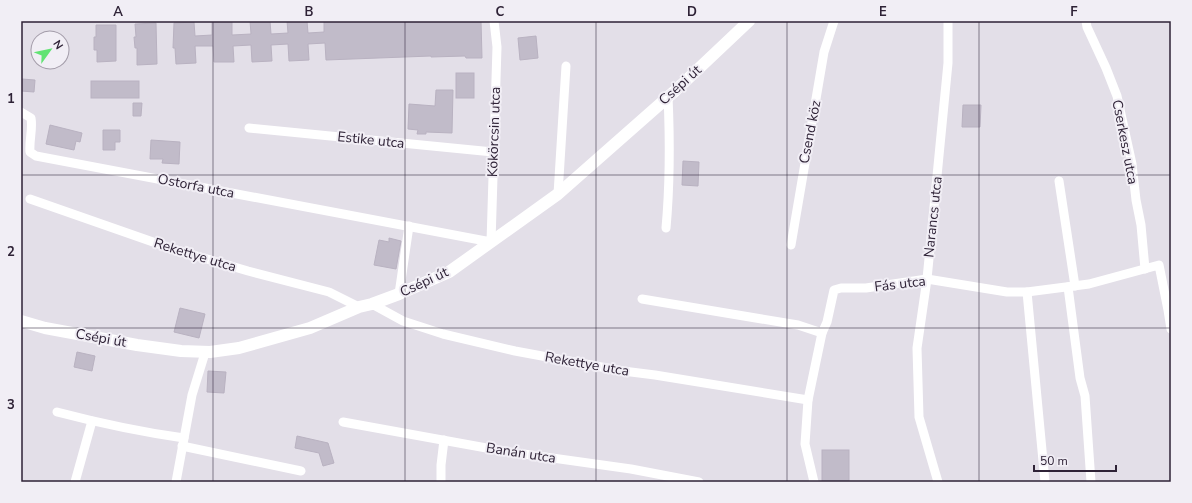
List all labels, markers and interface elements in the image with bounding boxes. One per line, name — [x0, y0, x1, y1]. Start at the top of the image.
text: A — [113, 3, 123, 21]
text: B — [305, 3, 314, 21]
text: C — [496, 3, 505, 21]
text: D — [687, 3, 697, 21]
text: E — [879, 3, 887, 21]
text: F — [1070, 3, 1078, 21]
north arrow — [30, 30, 70, 70]
text: N — [49, 37, 66, 52]
street label: Csépi út — [655, 61, 705, 109]
street label: Kökörcsin utca — [483, 86, 505, 178]
text: 1 — [7, 90, 15, 108]
street label: Csend köz — [795, 98, 826, 165]
street label: Cserkesz utca — [1107, 98, 1143, 186]
street label: Estike utca — [337, 127, 405, 153]
street label: Ostorfa utca — [156, 169, 236, 203]
street label: Narancs utca — [919, 176, 947, 258]
street label: Rekettye utca — [151, 233, 239, 277]
text: 2 — [7, 243, 15, 261]
street label: Csépi út — [397, 263, 451, 301]
street label: Fás utca — [873, 271, 927, 297]
street label: Csépi út — [74, 324, 128, 352]
street label: Rekettye utca — [543, 347, 631, 381]
text: 3 — [7, 396, 15, 414]
street label: Banán utca — [485, 438, 557, 468]
scale bar — [1034, 447, 1116, 473]
text: 50 m — [1040, 453, 1068, 469]

